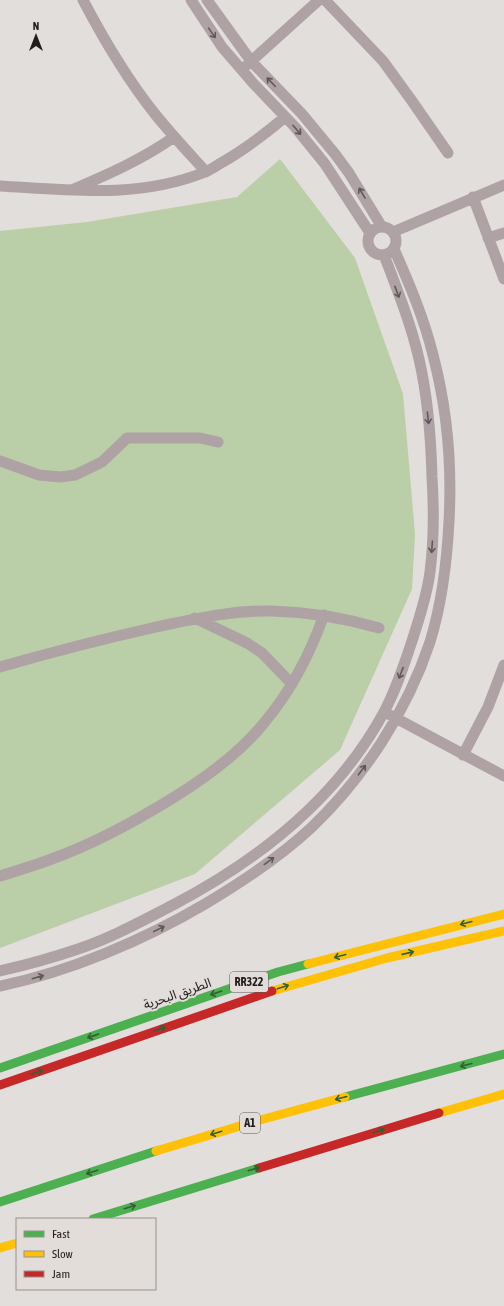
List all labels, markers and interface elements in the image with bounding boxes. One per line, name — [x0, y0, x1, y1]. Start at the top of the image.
north arrow — [16, 16, 56, 56]
text: N — [33, 20, 39, 32]
one-way arrow — [208, 27, 216, 38]
one-way arrow — [266, 77, 276, 87]
one-way arrow — [293, 125, 302, 136]
one-way arrow — [357, 187, 365, 199]
one-way arrow — [394, 286, 402, 298]
one-way arrow — [425, 411, 432, 424]
one-way arrow — [428, 541, 435, 554]
one-way arrow — [396, 667, 404, 679]
one-way arrow — [357, 765, 366, 776]
one-way arrow — [264, 857, 275, 865]
one-way arrow — [460, 920, 473, 927]
one-way arrow — [152, 925, 164, 932]
one-way arrow — [401, 949, 414, 957]
one-way arrow — [334, 953, 347, 960]
road number: RR322 — [230, 972, 268, 992]
one-way arrow — [31, 973, 44, 980]
street label: الطريق البحرية — [141, 975, 213, 1013]
one-way arrow — [276, 983, 288, 991]
one-way arrow — [210, 990, 222, 998]
one-way arrow — [153, 1025, 165, 1033]
one-way arrow — [87, 1033, 100, 1040]
one-way arrow — [460, 1061, 473, 1069]
one-way arrow — [30, 1068, 43, 1075]
one-way arrow — [335, 1095, 348, 1103]
road number: A1 — [240, 1113, 260, 1133]
one-way arrow — [372, 1127, 385, 1134]
one-way arrow — [209, 1130, 222, 1137]
one-way arrow — [248, 1165, 261, 1172]
one-way arrow — [85, 1169, 98, 1176]
one-way arrow — [124, 1203, 136, 1211]
legend — [16, 1218, 156, 1290]
text: Fast — [52, 1227, 70, 1241]
text: Slow — [52, 1247, 73, 1261]
text: Jam — [52, 1267, 70, 1281]

